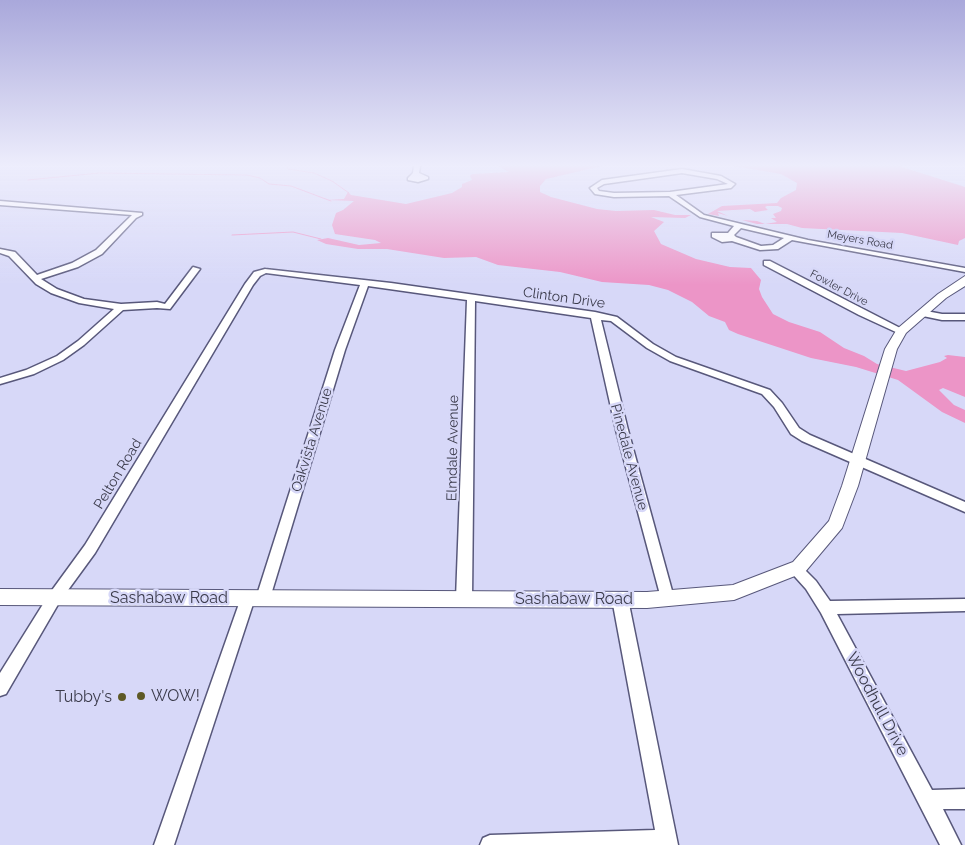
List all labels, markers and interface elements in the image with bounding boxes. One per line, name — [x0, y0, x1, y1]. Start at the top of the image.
street label: Meyers Road — [826, 228, 894, 252]
street label: Fowler Drive — [808, 267, 870, 309]
street label: Clinton Drive — [522, 284, 606, 312]
street label: Oakvista Avenue — [288, 386, 336, 494]
street label: Elmdale Avenue — [444, 395, 462, 501]
street label: Pinedale Avenue — [607, 402, 651, 512]
street label: Pelton Road — [91, 436, 145, 512]
street label: Sashabaw Road — [110, 588, 228, 608]
street label: Sashabaw Road — [515, 589, 633, 609]
street label: Woodhull Drive — [842, 649, 912, 759]
place label: WOW! — [151, 686, 200, 706]
place label: Tubby's — [55, 687, 112, 707]
marker: WOW! — [135, 690, 147, 702]
marker: Tubby's — [116, 691, 128, 703]

